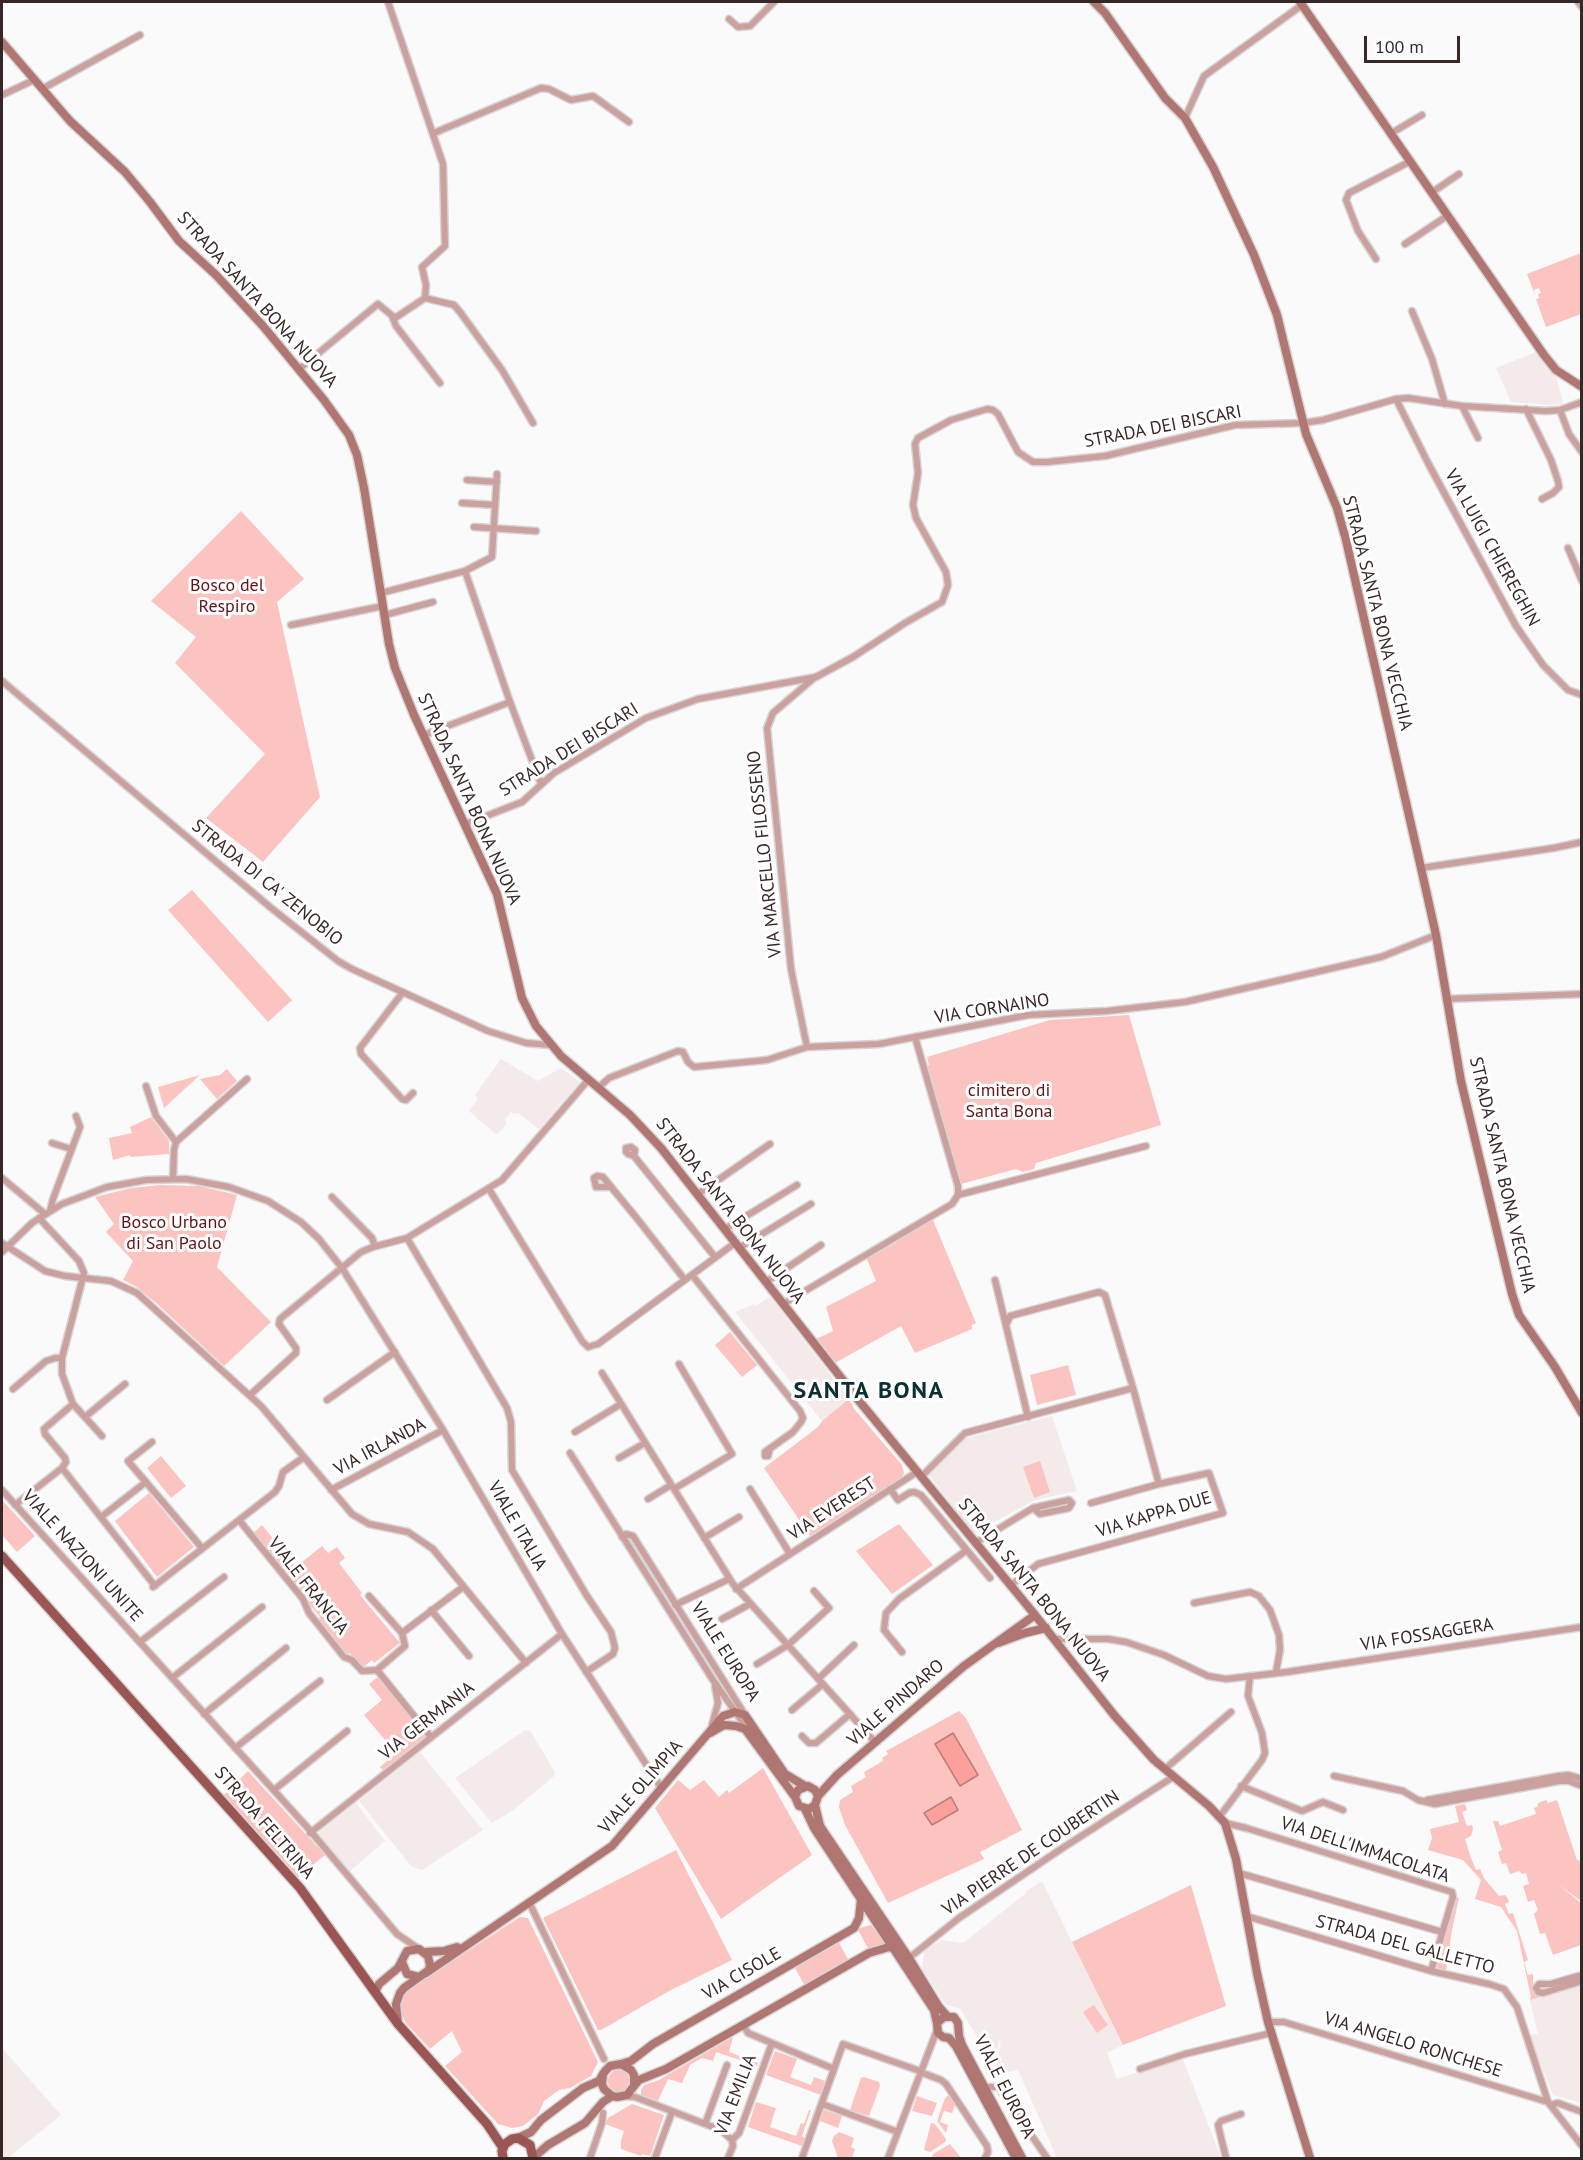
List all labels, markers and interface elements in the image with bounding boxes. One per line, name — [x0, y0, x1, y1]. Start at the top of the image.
scale bar — [1367, 24, 1463, 62]
text: 100 m — [1375, 35, 1424, 58]
street label: STRADA SANTA BONA NUOVA — [172, 208, 342, 392]
street label: STRADA DEI BISCARI — [1082, 401, 1244, 453]
street label: VIA LUIGI CHIEREGHIN — [1440, 466, 1544, 630]
street label: STRADA SANTA BONA VECCHIA — [1337, 493, 1417, 733]
park label: Bosco del Respiro — [190, 575, 264, 618]
street label: STRADA SANTA BONA NUOVA — [413, 690, 525, 908]
street label: STRADA DEI BISCARI — [495, 698, 643, 802]
street label: VIA MARCELLO FILOSSENO — [743, 749, 787, 959]
street label: STRADA DI CA' ZENOBIO — [187, 815, 347, 951]
street label: VIA CORNAINO — [933, 989, 1051, 1029]
street label: STRADA SANTA BONA VECCHIA — [1464, 1055, 1540, 1295]
park label: cimitero di Santa Bona — [965, 1080, 1053, 1122]
street label: STRADA SANTA BONA NUOVA — [651, 1114, 809, 1308]
park label: Bosco Urbano di San Paolo — [121, 1212, 227, 1254]
district label: SANTA BONA — [794, 1377, 944, 1405]
street label: VIA IRLANDA — [330, 1414, 430, 1480]
street label: VIA EVEREST — [784, 1473, 880, 1545]
street label: VIALE ITALIA — [483, 1478, 551, 1574]
street label: VIALE NAZIONI UNITE — [17, 1485, 147, 1627]
street label: VIA KAPPA DUE — [1094, 1487, 1214, 1543]
street label: STRADA SANTA BONA NUOVA — [953, 1494, 1115, 1686]
street label: VIALE FRANCIA — [263, 1533, 353, 1639]
street label: VIALE EUROPA — [686, 1598, 764, 1706]
street label: VIA FOSSAGGERA — [1359, 1614, 1495, 1656]
street label: VIALE PINDARO — [843, 1655, 949, 1751]
street label: VIA GERMANIA — [375, 1677, 479, 1765]
street label: VIALE OLIMPIA — [595, 1736, 687, 1838]
street label: STRADA FELTRINA — [209, 1762, 319, 1884]
street label: VIA PIERRE DE COUBERTIN — [938, 1786, 1124, 1920]
street label: VIA DELL'IMMACOLATA — [1278, 1812, 1452, 1888]
street label: STRADA DEL GALLETTO — [1313, 1911, 1497, 1979]
street label: VIA CISOLE — [699, 1943, 785, 2005]
street label: VIA ANGELO RONCHESE — [1321, 2008, 1505, 2082]
street label: VIALE EUROPA — [969, 2032, 1039, 2142]
street label: VIA EMILIA — [711, 2051, 761, 2139]

